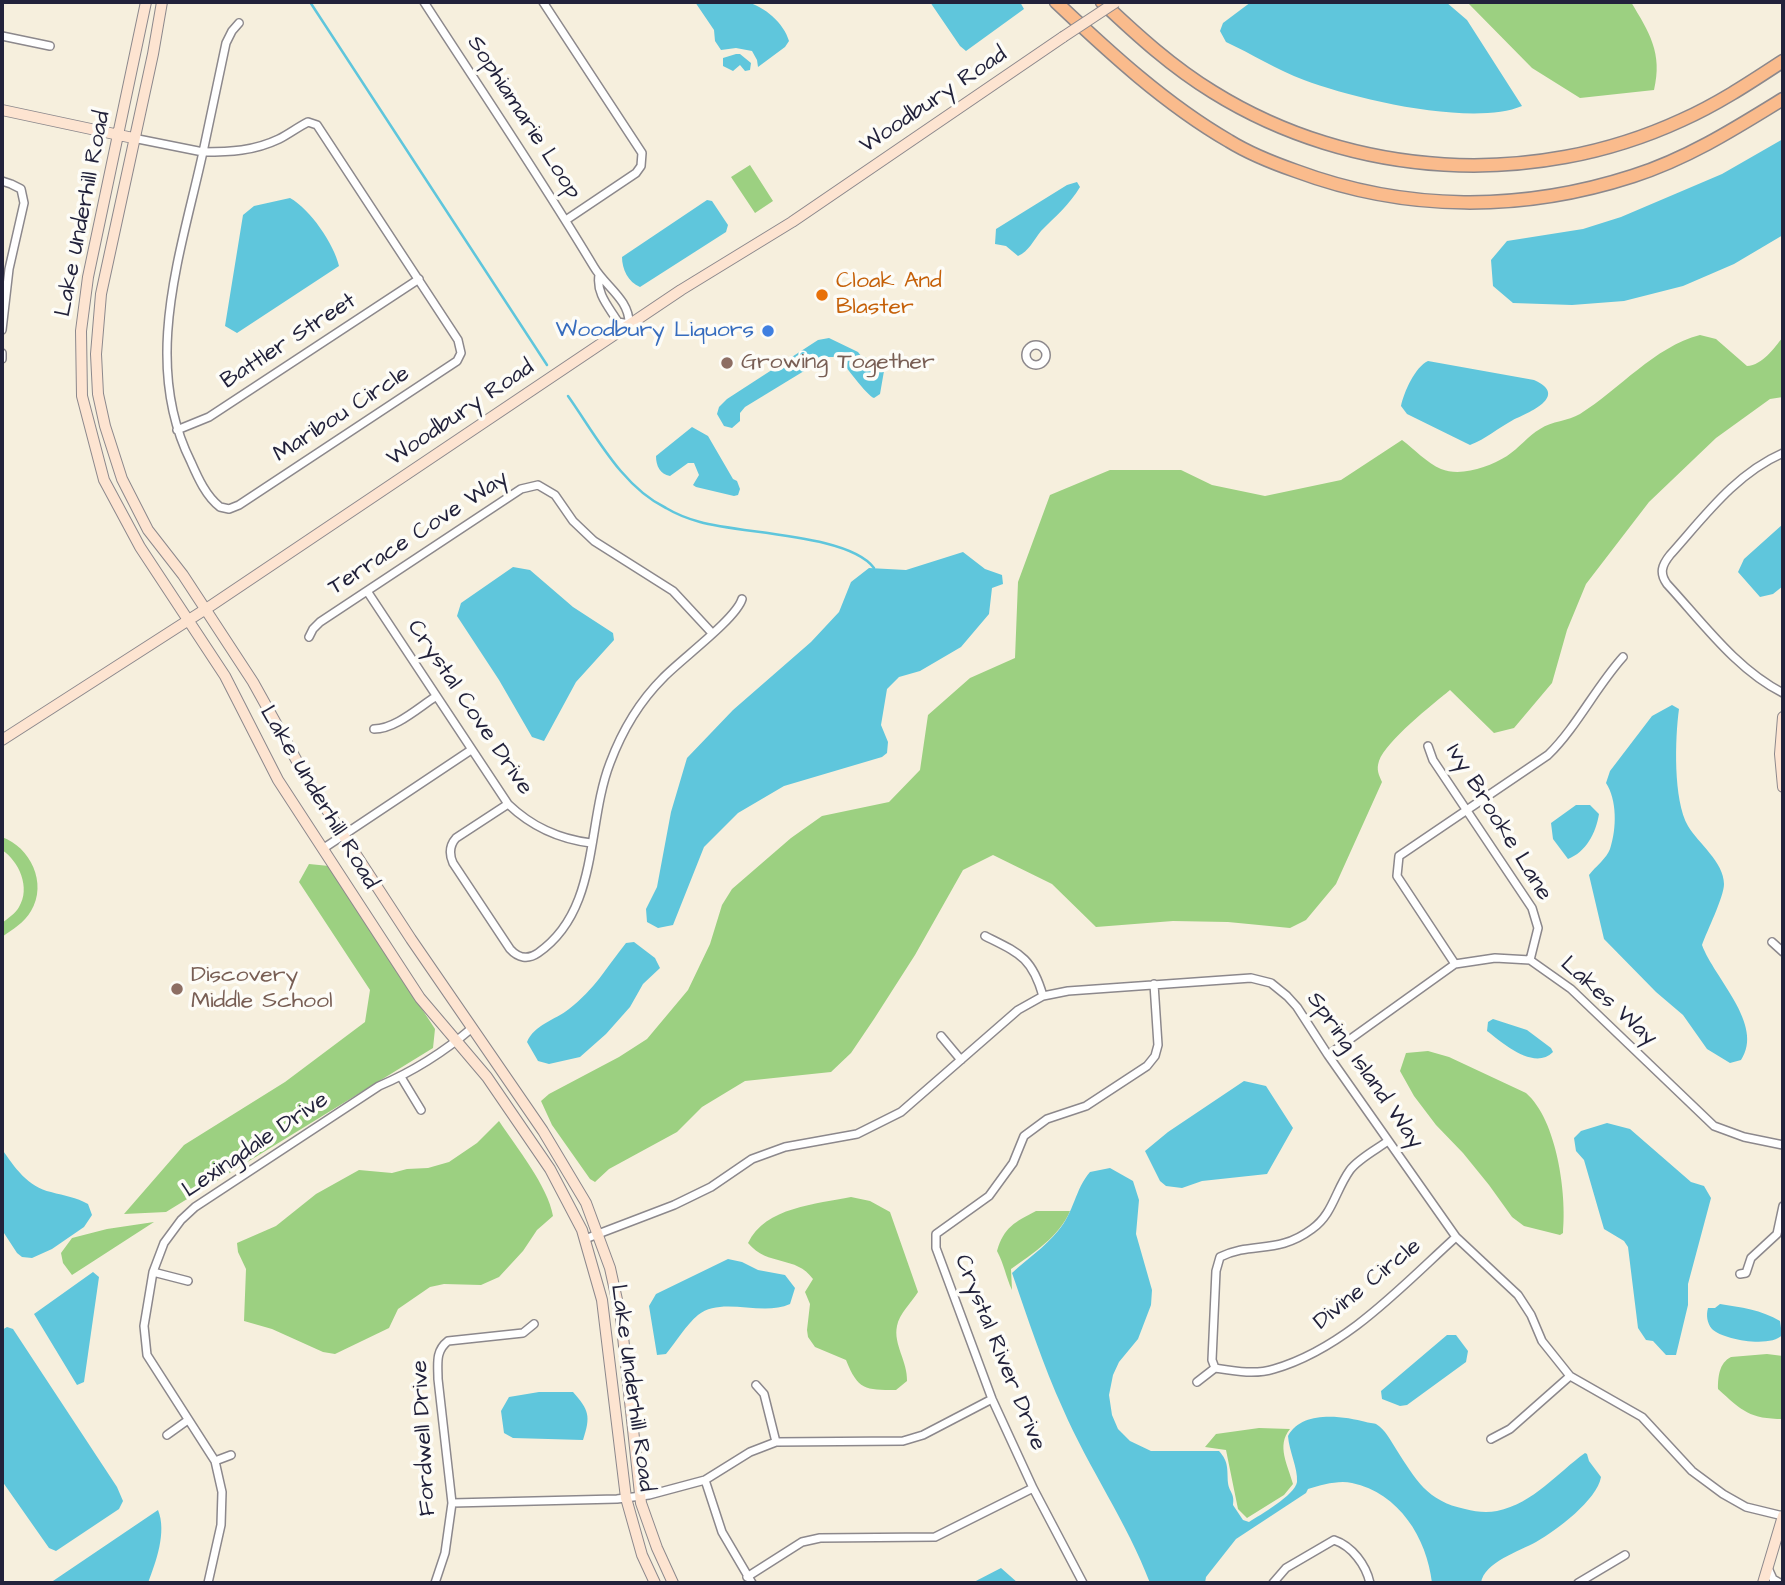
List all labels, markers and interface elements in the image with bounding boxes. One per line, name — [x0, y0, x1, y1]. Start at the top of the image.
street label: Sophiamarie Loop — [460, 31, 586, 205]
street label: Woodbury Road — [855, 42, 1013, 160]
street label: Lake Underhill Road — [51, 109, 117, 319]
place label: Cloak And Blaster — [836, 268, 942, 322]
marker: Cloak And Blaster — [814, 287, 830, 303]
street label: Battler Street — [216, 288, 362, 396]
place label: Woodbury Liquors — [556, 317, 754, 345]
marker: Woodbury Liquors — [760, 323, 776, 339]
place label: Growing Together — [741, 349, 935, 377]
street label: Woodbury Road — [382, 355, 540, 473]
marker: Growing Together — [719, 355, 735, 371]
street label: Maribou Circle — [269, 361, 415, 469]
street label: Terrace Cove Way — [324, 466, 514, 602]
street label: Crystal Cove Drive — [400, 615, 538, 801]
street label: Lake Underhill Road — [252, 701, 384, 895]
street label: Ivy Brooke Lane — [1439, 740, 1557, 906]
street label: Lakes Way — [1554, 951, 1662, 1053]
place label: Discovery Middle School — [191, 962, 333, 1016]
marker: Discovery Middle School — [169, 981, 185, 997]
street label: Spring Island Way — [1300, 987, 1428, 1155]
street label: Lexingdale Drive — [178, 1087, 334, 1205]
street label: Divine Circle — [1309, 1233, 1427, 1337]
street label: Crystal River Drive — [947, 1251, 1051, 1455]
street label: Lake Underhill Road — [603, 1283, 659, 1493]
street label: Fordwell Drive — [407, 1359, 443, 1517]

